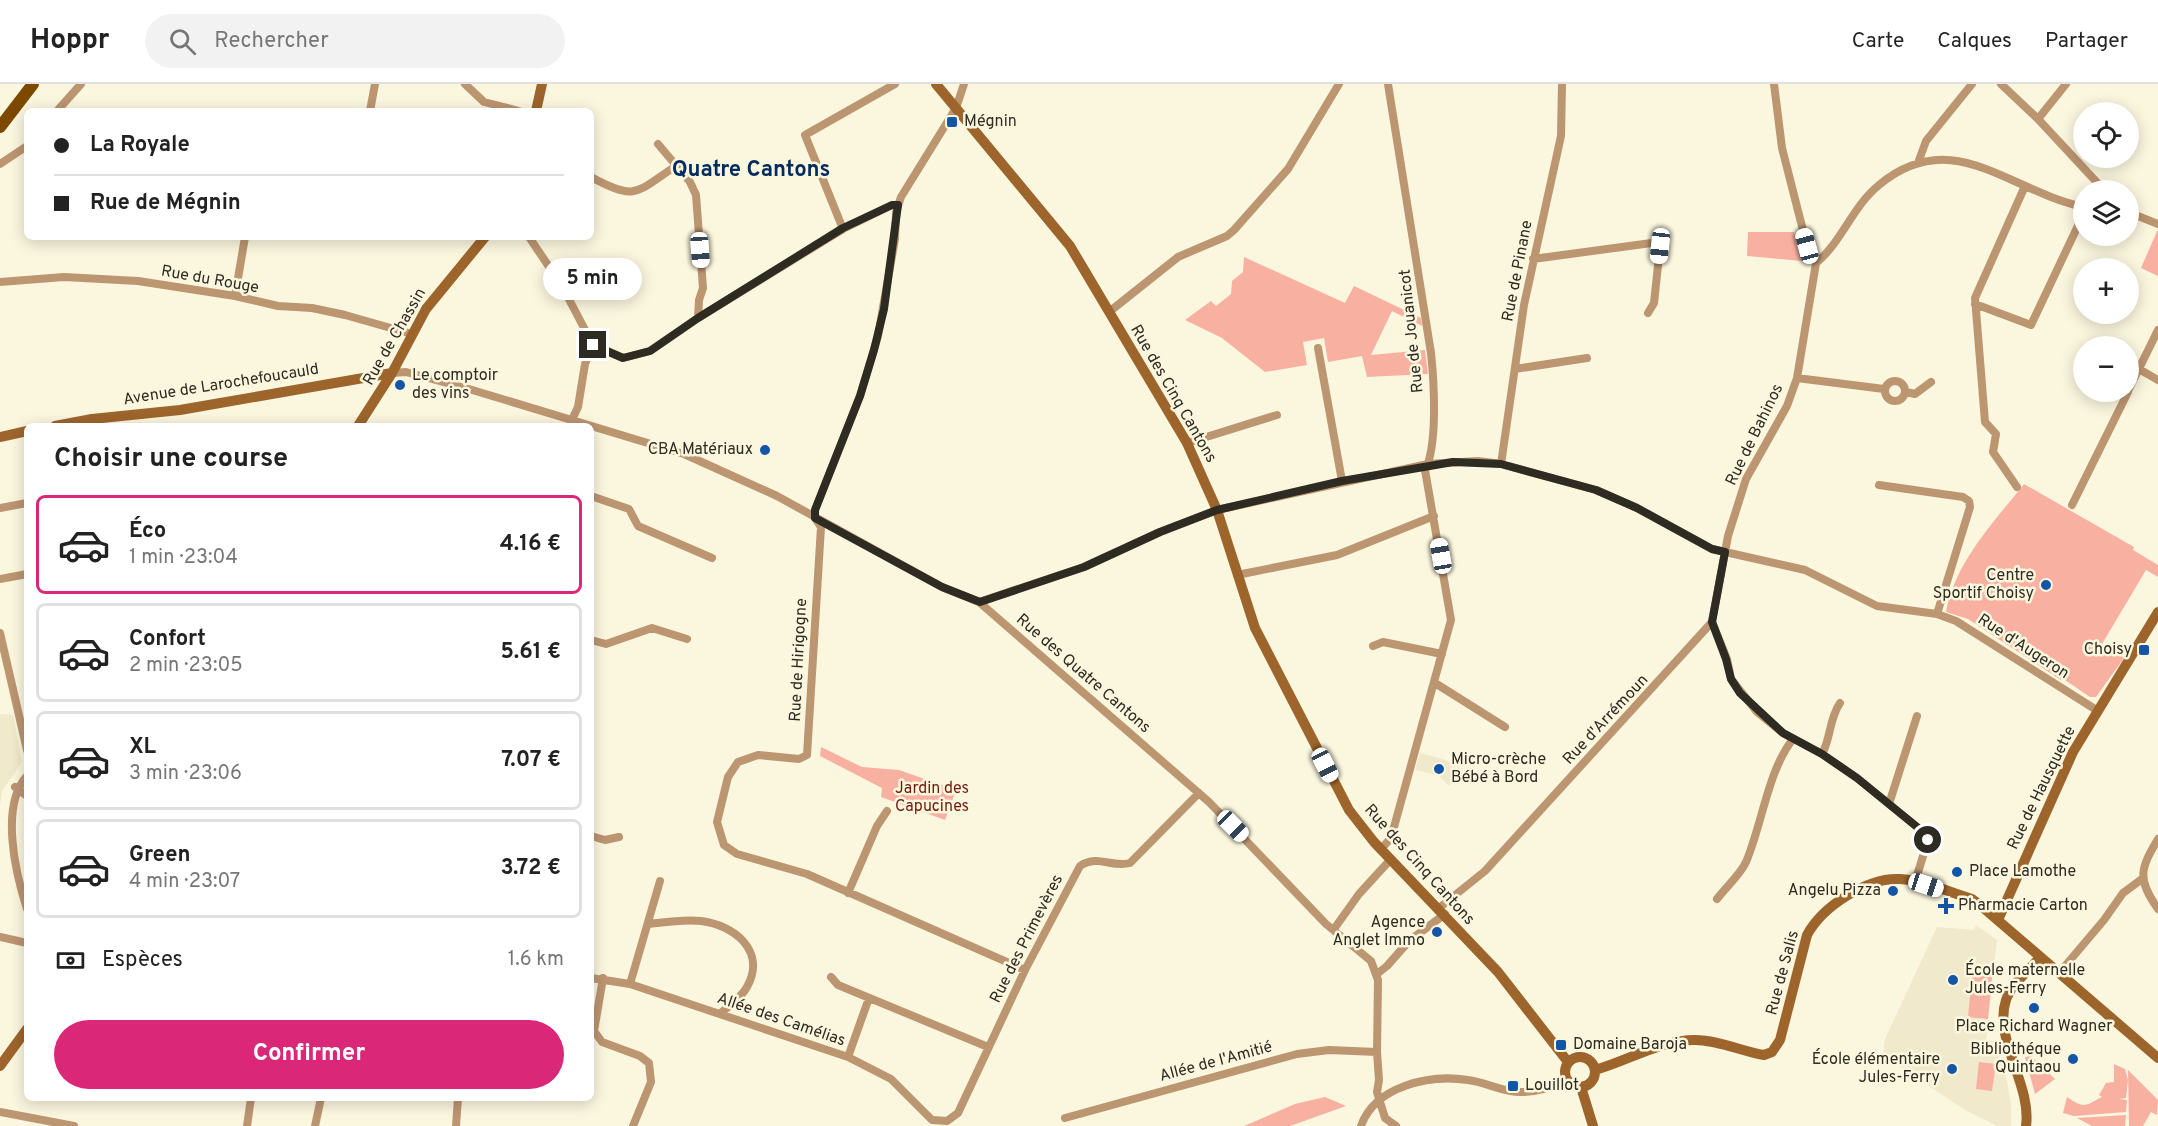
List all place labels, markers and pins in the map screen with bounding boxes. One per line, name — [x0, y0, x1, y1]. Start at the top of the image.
place label: Mégnin — [964, 112, 1017, 132]
marker: Mégnin — [945, 115, 959, 129]
place label: Le comptoir des vins — [412, 366, 498, 404]
marker: Le comptoir des vins — [393, 378, 407, 392]
place label: CBA Matériaux — [648, 440, 753, 460]
marker: CBA Matériaux — [758, 443, 772, 457]
place label: Centre Sportif Choisy — [1933, 566, 2034, 604]
marker: Centre Sportif Choisy — [2039, 578, 2053, 592]
place label: Choisy — [2084, 640, 2132, 660]
marker: Choisy — [2137, 643, 2151, 657]
place label: Micro-crèche Bébé à Bord — [1451, 750, 1546, 788]
marker: Micro-crèche Bébé à Bord — [1432, 762, 1446, 776]
place label: Place Lamothe — [1969, 862, 2076, 882]
marker: Place Lamothe — [1950, 865, 1964, 879]
place label: Angelu Pizza — [1788, 881, 1881, 901]
marker: Angelu Pizza — [1886, 884, 1900, 898]
place label: Pharmacie Carton — [1958, 896, 2088, 916]
marker: Pharmacie Carton — [1939, 899, 1953, 913]
place label: Agence Anglet Immo — [1332, 913, 1425, 951]
marker: Agence Anglet Immo — [1430, 925, 1444, 939]
place label: École maternelle Jules-Ferry — [1965, 959, 2085, 999]
marker: École maternelle Jules-Ferry — [1946, 973, 1960, 987]
marker: Place Richard Wagner — [2027, 1001, 2041, 1015]
place label: Place Richard Wagner — [1955, 1017, 2113, 1037]
place label: Domaine Baroja — [1573, 1035, 1687, 1055]
marker: Domaine Baroja — [1554, 1038, 1568, 1052]
place label: Bibliothéque Quintaou — [1970, 1040, 2061, 1078]
place label: École élémentaire Jules-Ferry — [1812, 1048, 1940, 1088]
marker: Bibliothéque Quintaou — [2066, 1052, 2080, 1066]
marker: École élémentaire Jules-Ferry — [1945, 1062, 1959, 1076]
place label: Louillot — [1525, 1076, 1579, 1096]
marker: Louillot — [1506, 1079, 1520, 1093]

